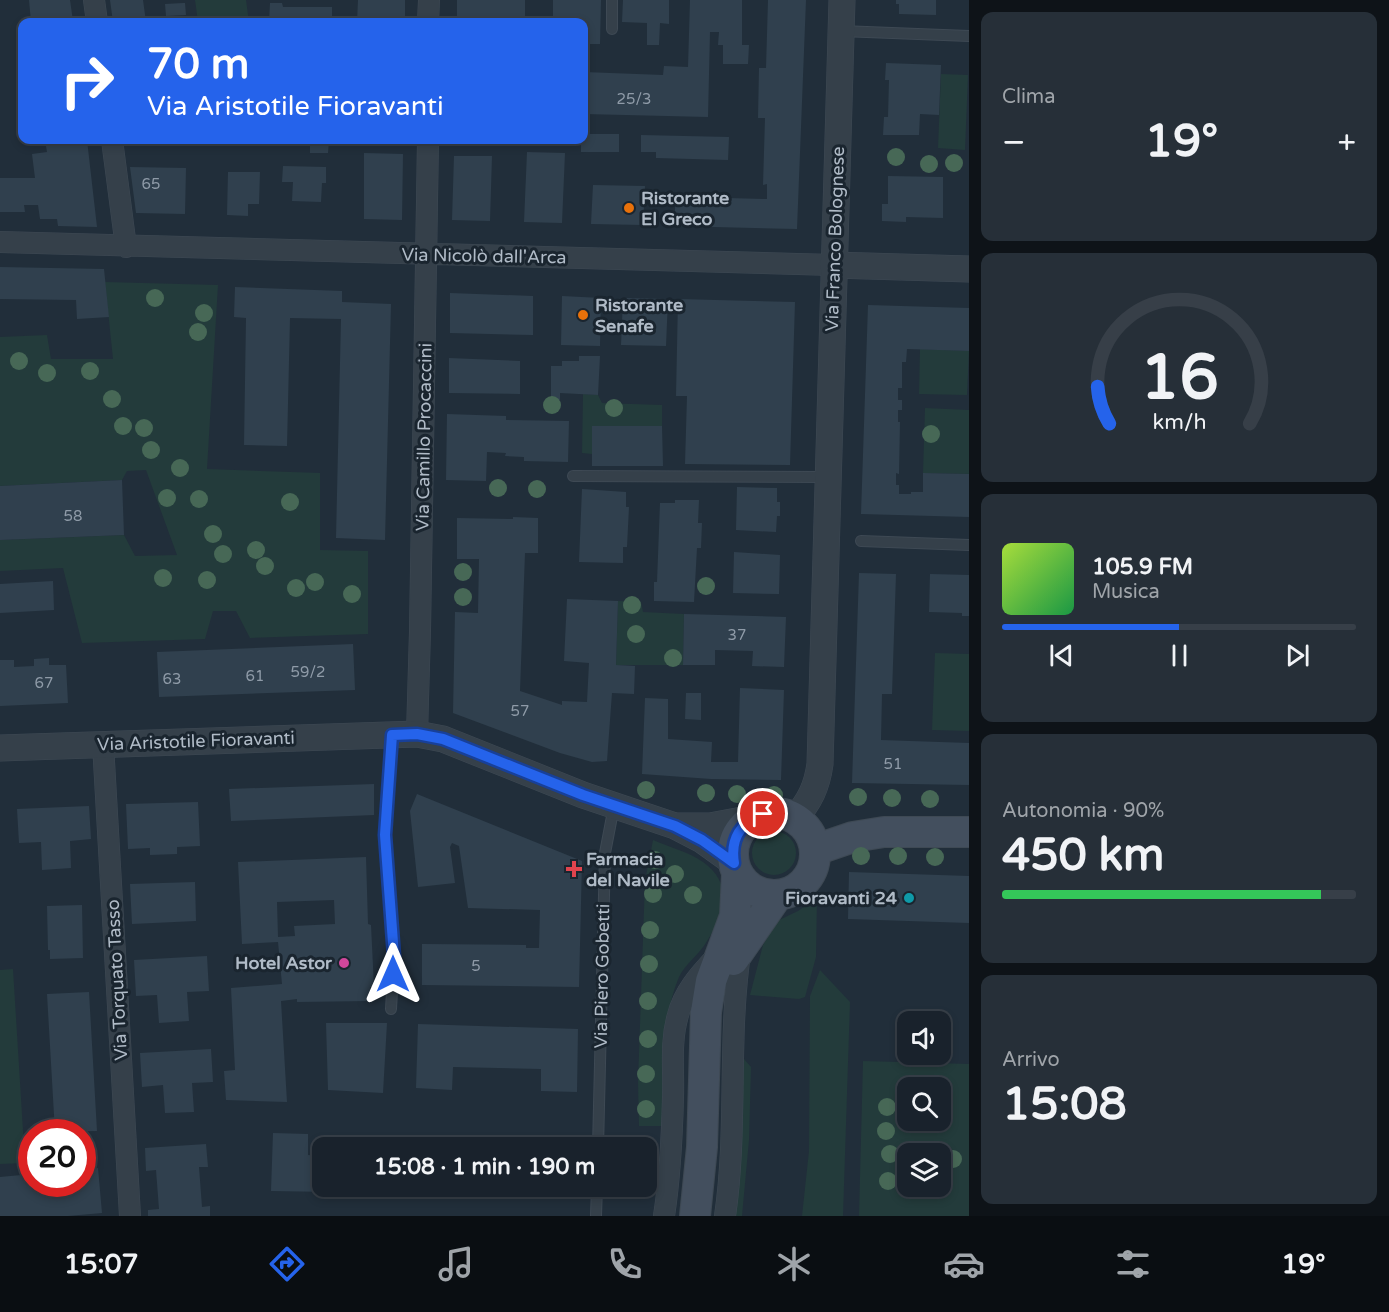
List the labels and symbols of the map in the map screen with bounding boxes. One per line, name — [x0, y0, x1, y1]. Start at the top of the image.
house number: 25/3 — [617, 90, 651, 108]
street label: Via Franco Bolognese — [821, 146, 849, 332]
house number: 65 — [142, 175, 160, 193]
place label: Ristorante El Greco — [641, 187, 729, 230]
marker: Ristorante El Greco — [622, 201, 636, 215]
street label: Via Nicolò dall'Arca — [401, 244, 567, 268]
place label: Ristorante Senafe — [595, 294, 683, 337]
marker: Ristorante Senafe — [576, 308, 590, 322]
street label: Via Camillo Procaccini — [411, 343, 437, 531]
house number: 58 — [64, 507, 82, 525]
house number: 37 — [728, 626, 746, 644]
house number: 59/2 — [291, 663, 325, 681]
house number: 61 — [246, 667, 264, 685]
house number: 63 — [163, 670, 181, 688]
house number: 67 — [35, 674, 53, 692]
house number: 57 — [511, 702, 529, 720]
street label: Via Aristotile Fioravanti — [97, 727, 295, 755]
house number: 51 — [884, 755, 902, 773]
pin — [737, 788, 788, 839]
place label: Farmacia del Navile — [586, 848, 670, 891]
marker: Farmacia del Navile — [567, 862, 581, 876]
place label: Fioravanti 24 — [785, 887, 898, 909]
marker: Fioravanti 24 — [902, 891, 916, 905]
street label: Via Torquato Tasso — [102, 899, 132, 1061]
street label: Via Piero Gobetti — [590, 903, 614, 1049]
position arrow — [361, 942, 425, 1006]
place label: Hotel Astor — [235, 952, 333, 974]
marker: Hotel Astor — [337, 956, 351, 970]
house number: 5 — [471, 957, 481, 975]
speed limit sign: 20 — [18, 1119, 96, 1197]

